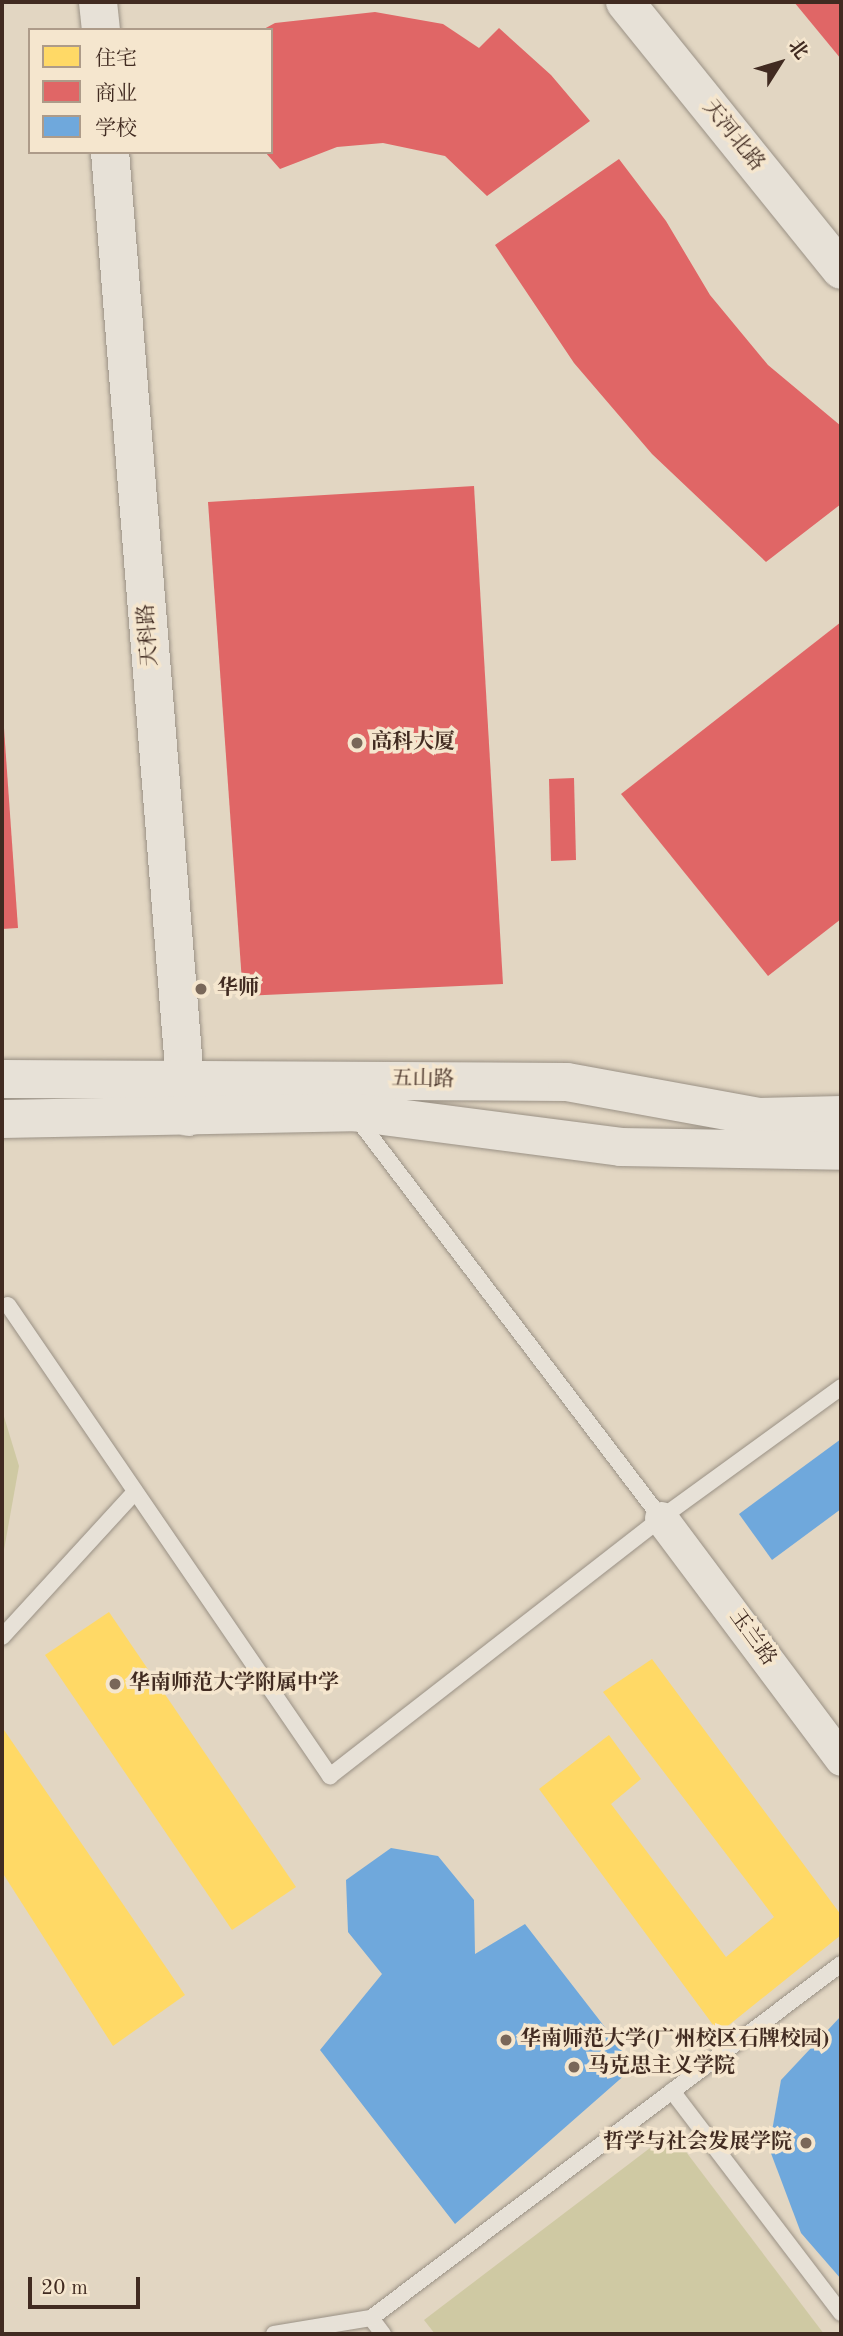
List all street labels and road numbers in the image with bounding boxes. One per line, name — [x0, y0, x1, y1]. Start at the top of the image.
street label: 天河北路 — [697, 95, 769, 177]
street label: 天科路 — [134, 603, 164, 667]
street label: 五山路 — [391, 1067, 455, 1093]
street label: 玉兰路 — [723, 1605, 781, 1671]

